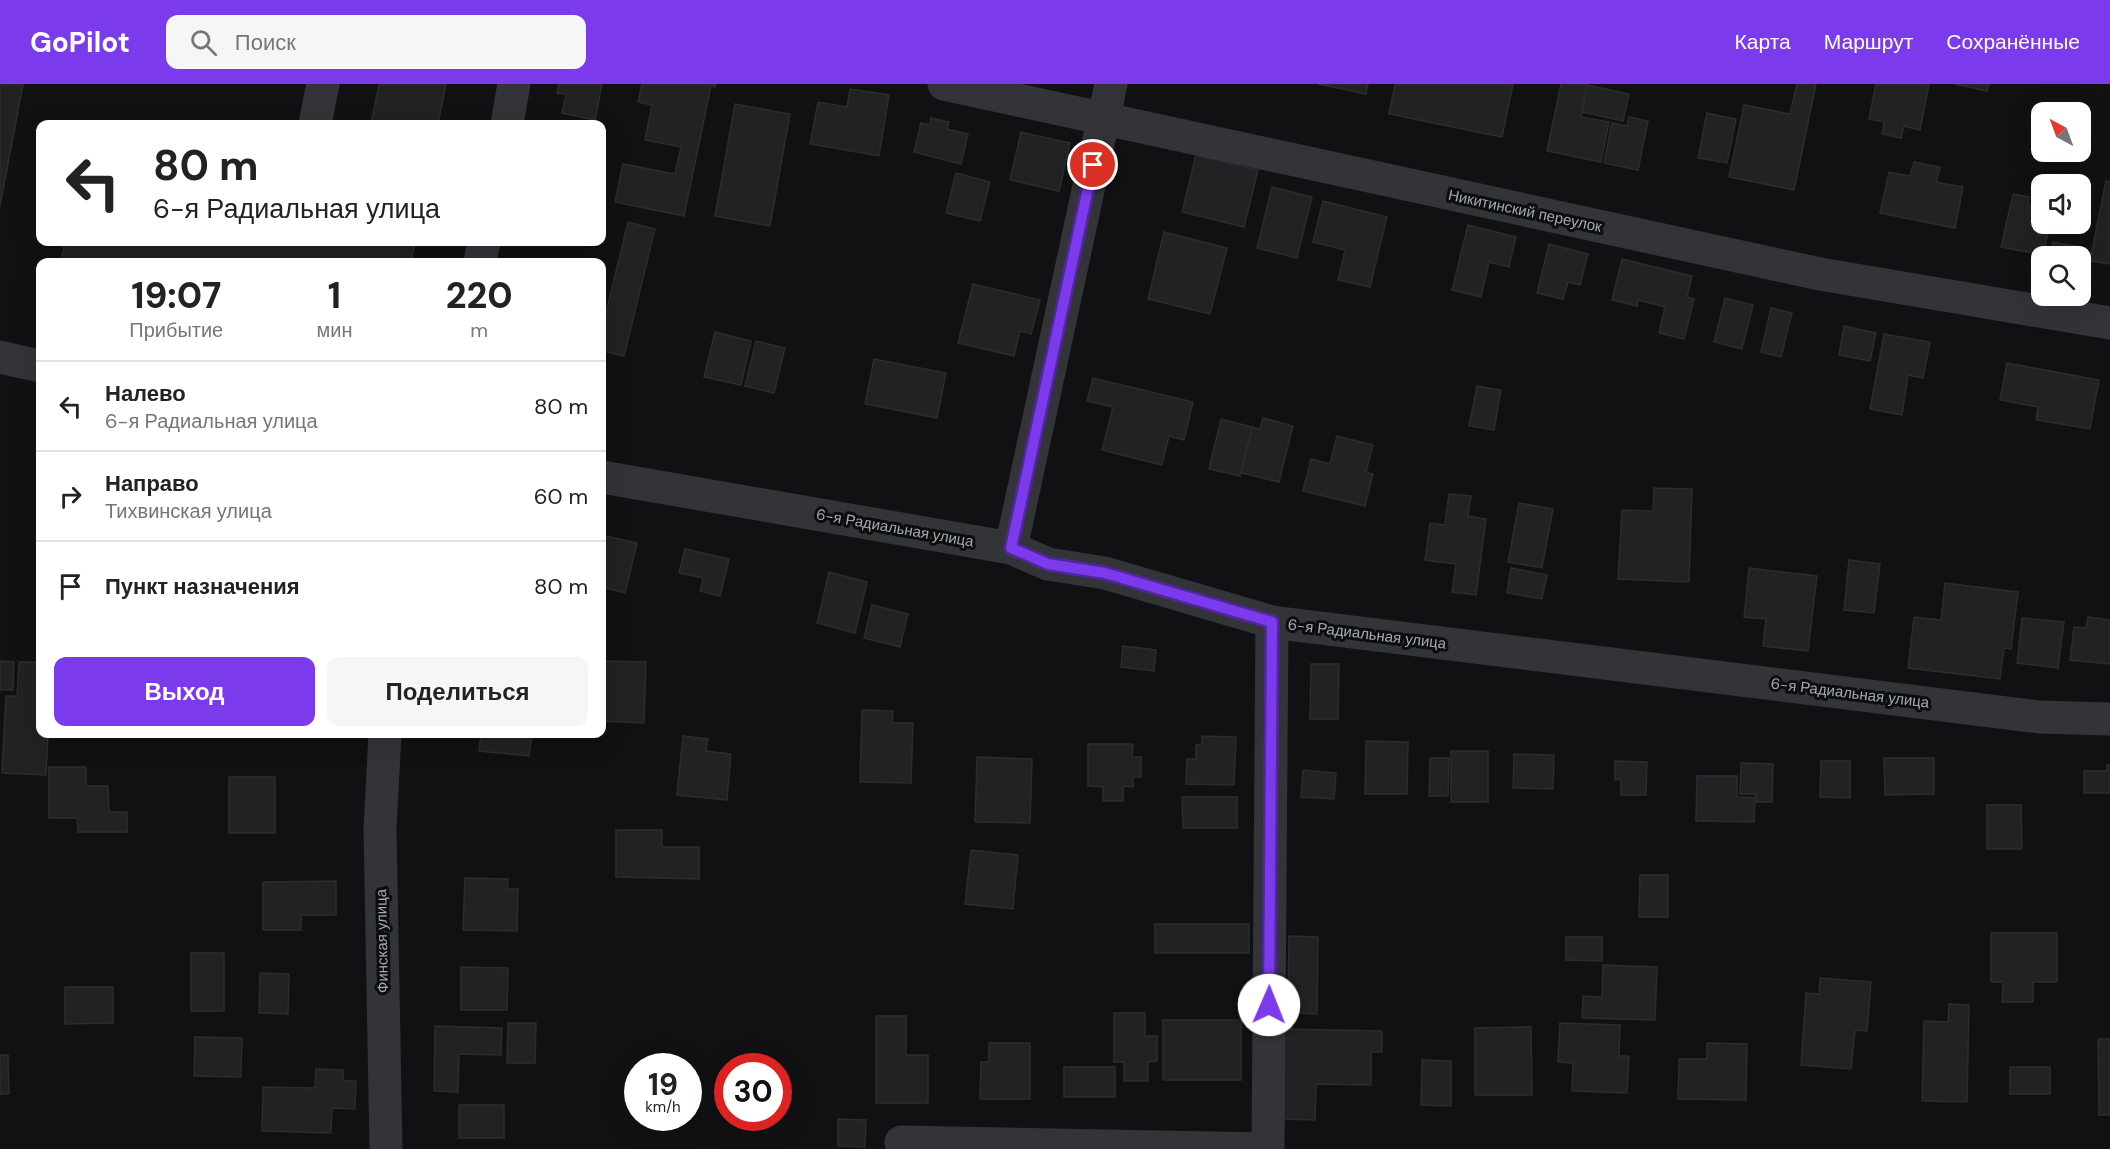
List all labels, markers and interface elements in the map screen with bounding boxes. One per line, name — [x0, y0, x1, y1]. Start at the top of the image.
search box — [166, 15, 586, 69]
text: GoPilot — [30, 24, 130, 61]
icon: search — [187, 26, 220, 59]
text: Поиск — [235, 28, 296, 57]
text: Карта — [1735, 28, 1791, 56]
text: Маршрут — [1824, 28, 1913, 56]
text: Сохранённые — [1946, 28, 2080, 56]
north arrow — [2031, 102, 2091, 162]
map controls — [2031, 102, 2091, 306]
text: 80 m — [153, 138, 259, 193]
pin — [1067, 139, 1118, 190]
icon: left — [54, 144, 132, 222]
icon: arrive — [1076, 148, 1109, 181]
button: sound — [2031, 174, 2091, 234]
street label: Никитинский переулок — [1446, 185, 1604, 237]
text: 6-я Радиальная улица — [153, 191, 440, 226]
button: search — [2031, 246, 2091, 306]
text: 19:07 — [131, 272, 221, 319]
text: 1 — [328, 272, 341, 319]
text: 220 — [446, 272, 513, 319]
text: Прибытие — [129, 317, 223, 343]
text: мин — [317, 317, 353, 343]
text: m — [470, 317, 488, 343]
text: Налево — [105, 379, 186, 408]
icon: left — [54, 390, 87, 423]
text: 80 m — [534, 392, 588, 421]
text: 6-я Радиальная улица — [105, 408, 318, 434]
text: Направо — [105, 469, 199, 498]
icon: right — [54, 480, 87, 513]
text: 60 m — [534, 482, 588, 511]
text: Тихвинская улица — [105, 498, 272, 524]
street label: 6-я Радиальная улица — [815, 504, 976, 552]
icon: arrive — [54, 570, 87, 603]
text: Пункт назначения — [105, 572, 300, 601]
text: 80 m — [534, 572, 588, 601]
street label: 6-я Радиальная улица — [1287, 614, 1448, 654]
button: Выход — [54, 657, 315, 726]
button: Поделиться — [327, 657, 588, 726]
street label: 6-я Радиальная улица — [1770, 673, 1931, 713]
street label: Финская улица — [371, 888, 393, 993]
position arrow — [1237, 973, 1301, 1037]
speed limit sign: 30 — [714, 1053, 792, 1131]
text: 19 — [648, 1065, 678, 1104]
text: km/h — [645, 1097, 681, 1117]

